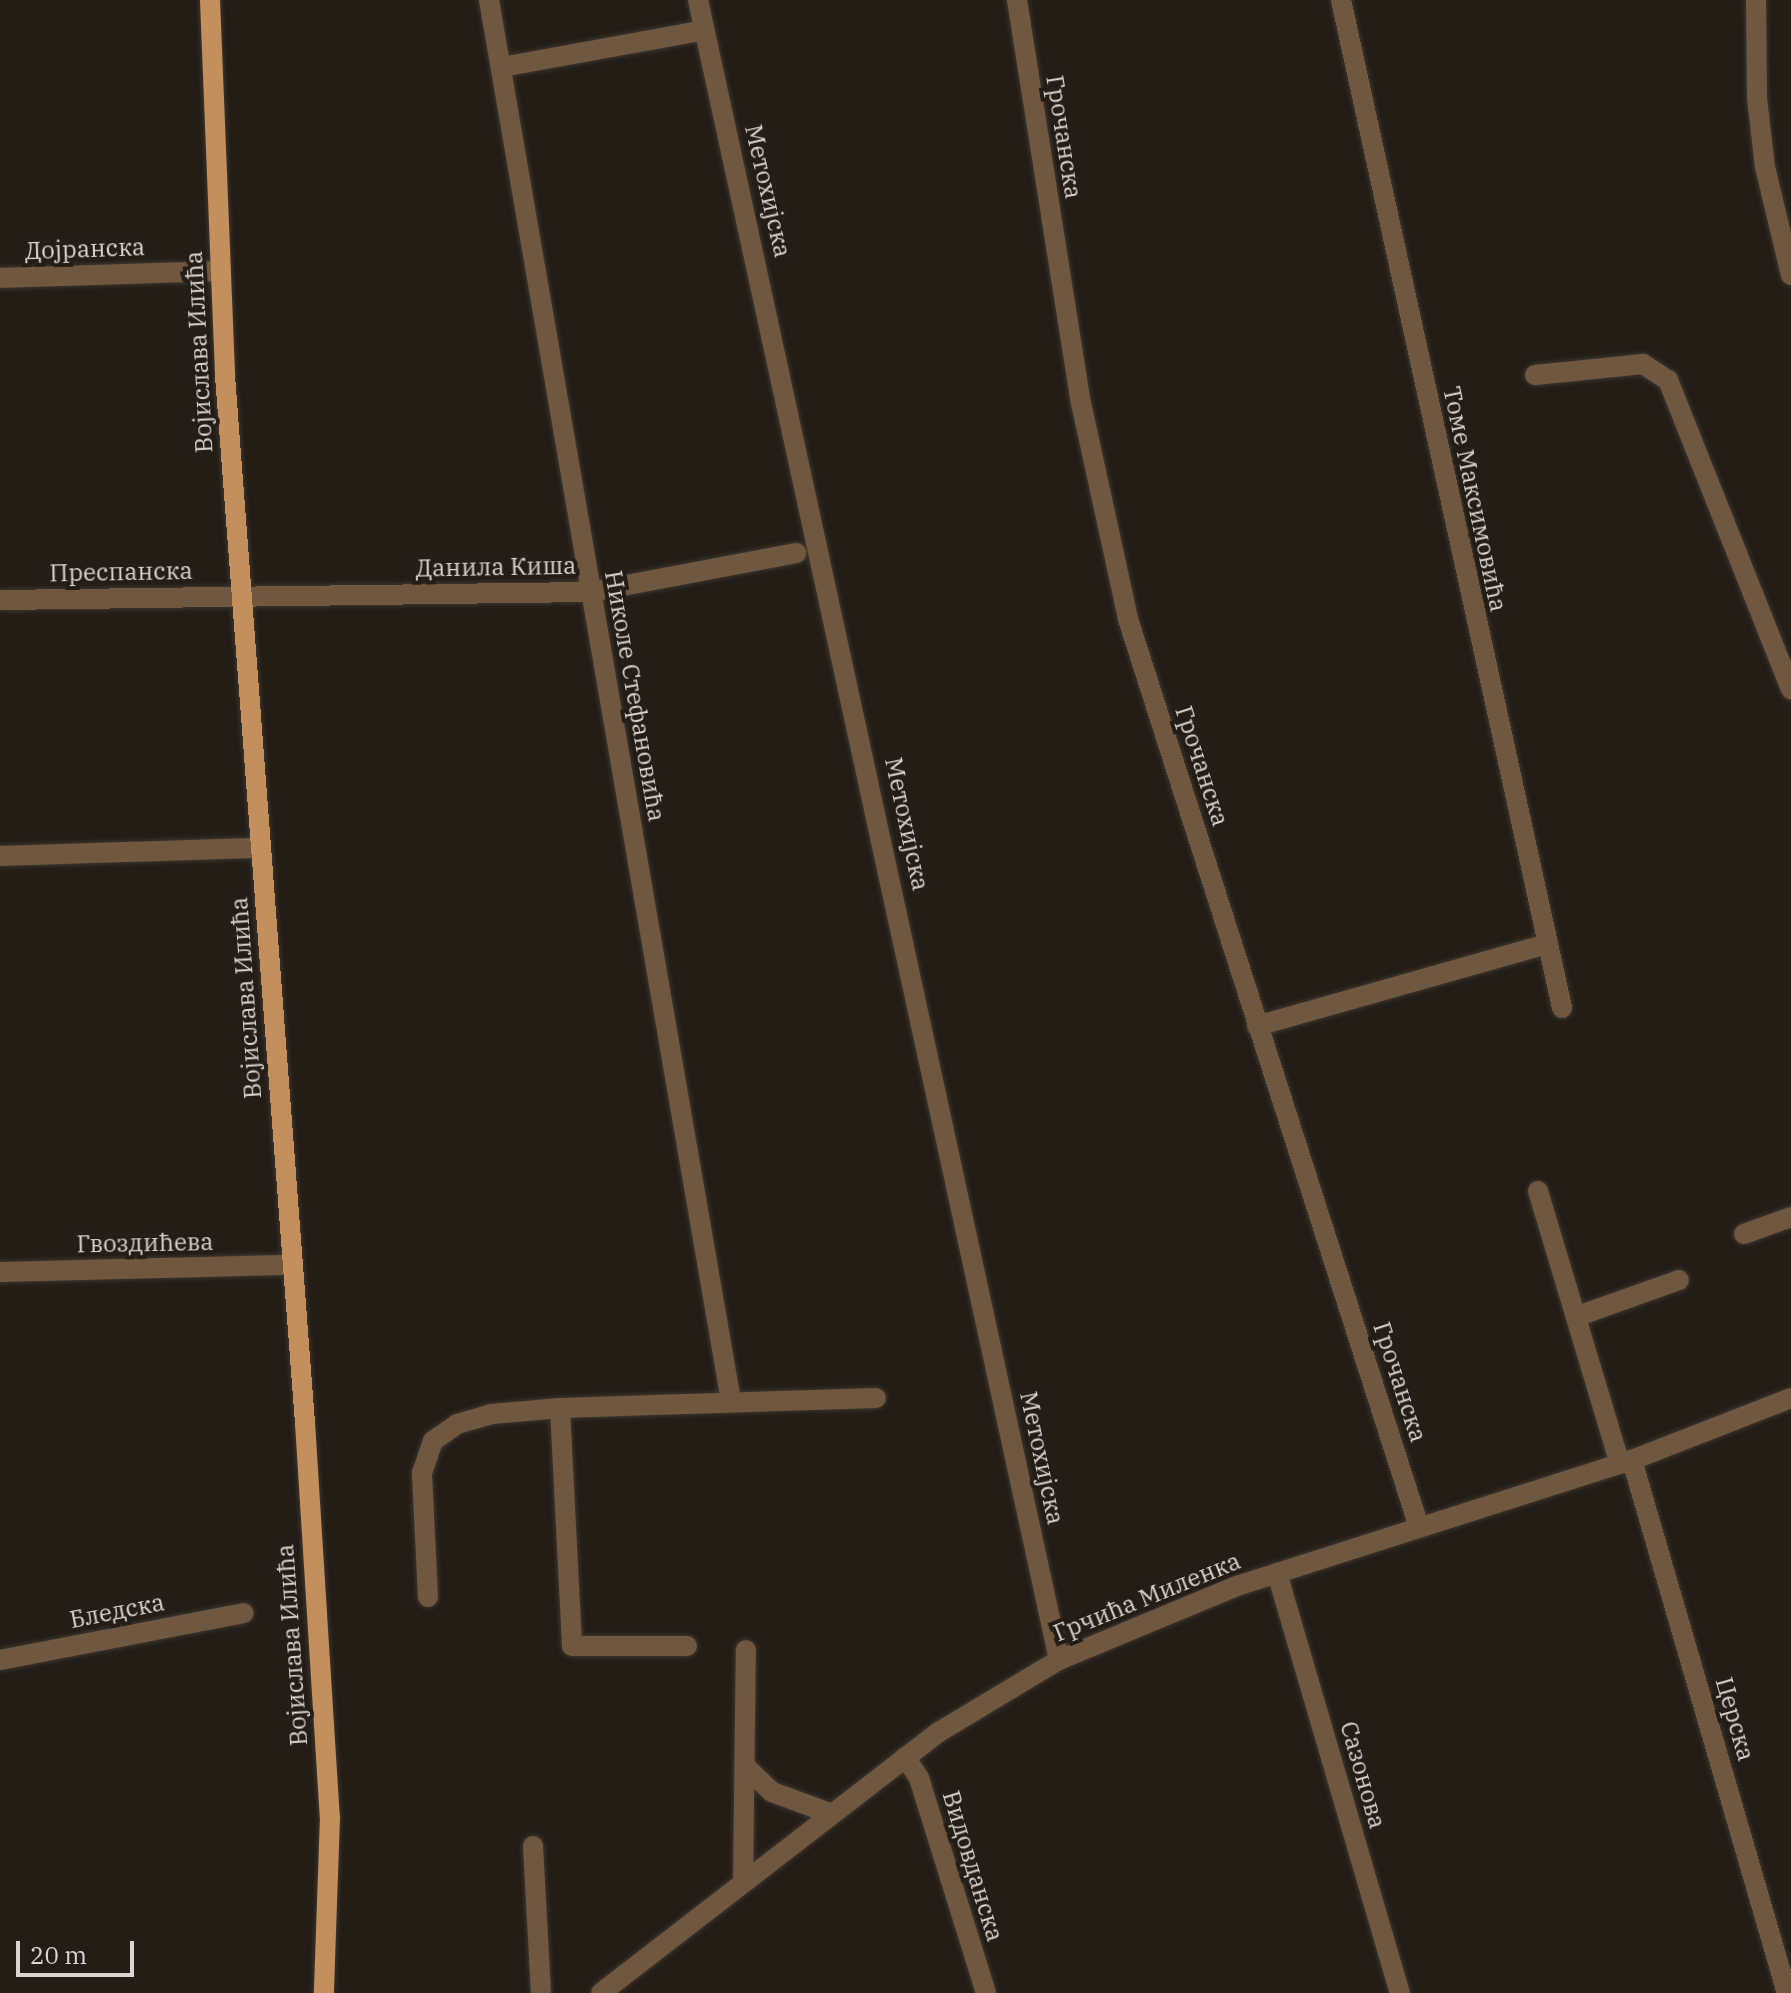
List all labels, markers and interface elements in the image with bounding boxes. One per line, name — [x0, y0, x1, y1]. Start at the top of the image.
street label: Грочанска — [1040, 73, 1088, 201]
street label: Метохијска — [739, 122, 797, 260]
street label: Дојранска — [24, 233, 146, 265]
street label: Војислава Илића — [179, 250, 219, 454]
street label: Томе Максимовића — [1437, 384, 1513, 614]
street label: Данила Киша — [415, 551, 577, 583]
street label: Преспанска — [49, 556, 193, 588]
street label: Николе Стефановића — [599, 568, 671, 824]
street label: Грочанска — [1169, 702, 1235, 830]
street label: Метохијска — [879, 755, 935, 893]
street label: Војислава Илића — [225, 896, 267, 1100]
street label: Гвоздићева — [76, 1227, 214, 1259]
street label: Грочанска — [1367, 1318, 1433, 1446]
street label: Метохијска — [1014, 1389, 1070, 1527]
street label: Војислава Илића — [271, 1543, 313, 1747]
street label: Грчића Миленка — [1049, 1546, 1245, 1648]
street label: Бледска — [67, 1588, 167, 1634]
street label: Церска — [1709, 1674, 1761, 1764]
street label: Сазонова — [1334, 1718, 1392, 1832]
street label: Видовданска — [936, 1787, 1010, 1945]
scale bar — [20, 1925, 138, 1975]
text: 20 m — [30, 1939, 87, 1971]

